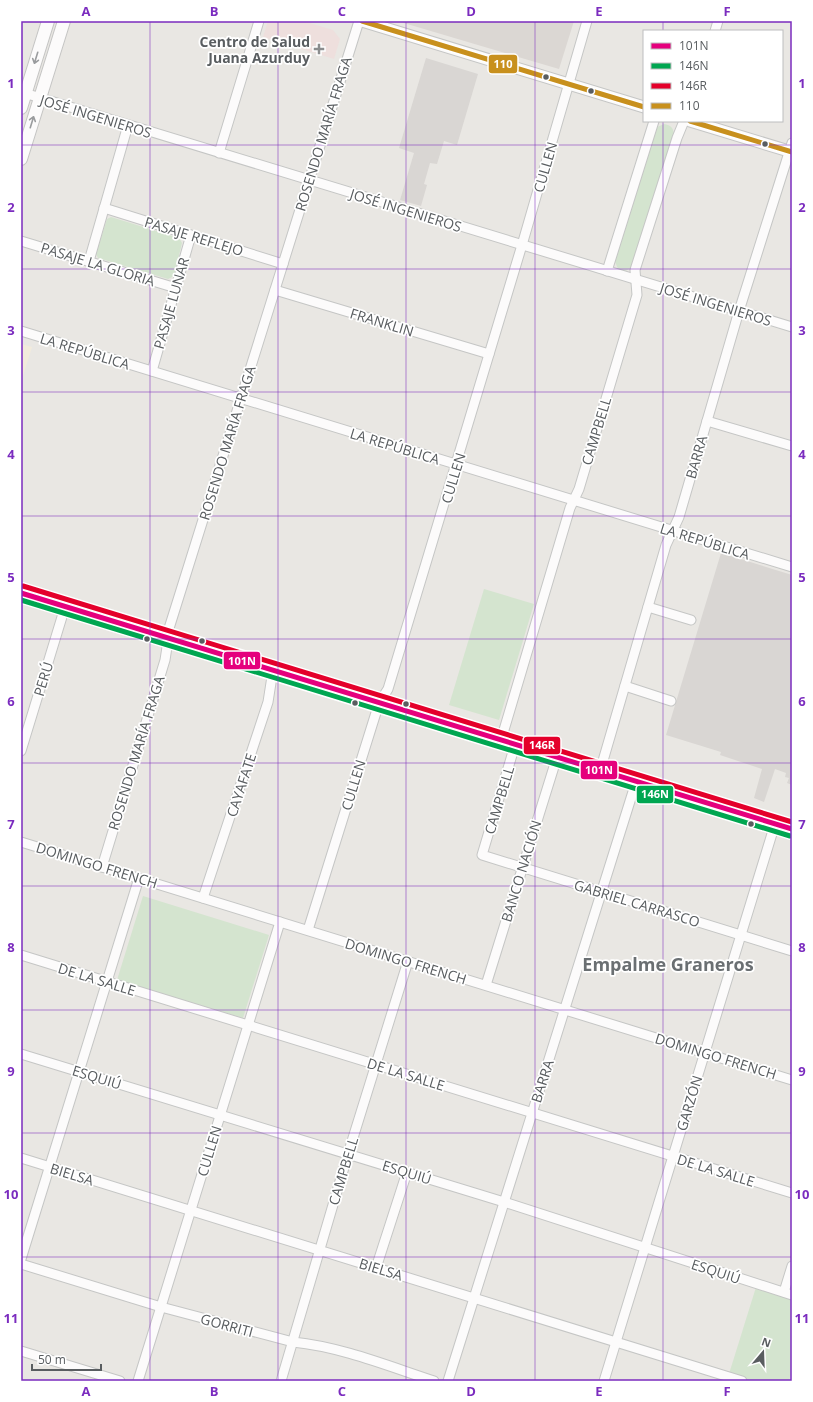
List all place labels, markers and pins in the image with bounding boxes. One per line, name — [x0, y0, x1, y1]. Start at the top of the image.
place label: Centro de Salud Juana Azurduy — [200, 32, 310, 67]
marker: Centro de Salud Juana Azurduy — [313, 43, 325, 55]
unlabelled marker — [541, 72, 551, 82]
unlabelled marker — [586, 86, 596, 96]
unlabelled marker — [760, 139, 770, 149]
unlabelled marker — [142, 634, 152, 644]
unlabelled marker — [197, 636, 207, 646]
unlabelled marker — [350, 698, 360, 708]
unlabelled marker — [401, 699, 411, 709]
unlabelled marker — [746, 819, 756, 829]

